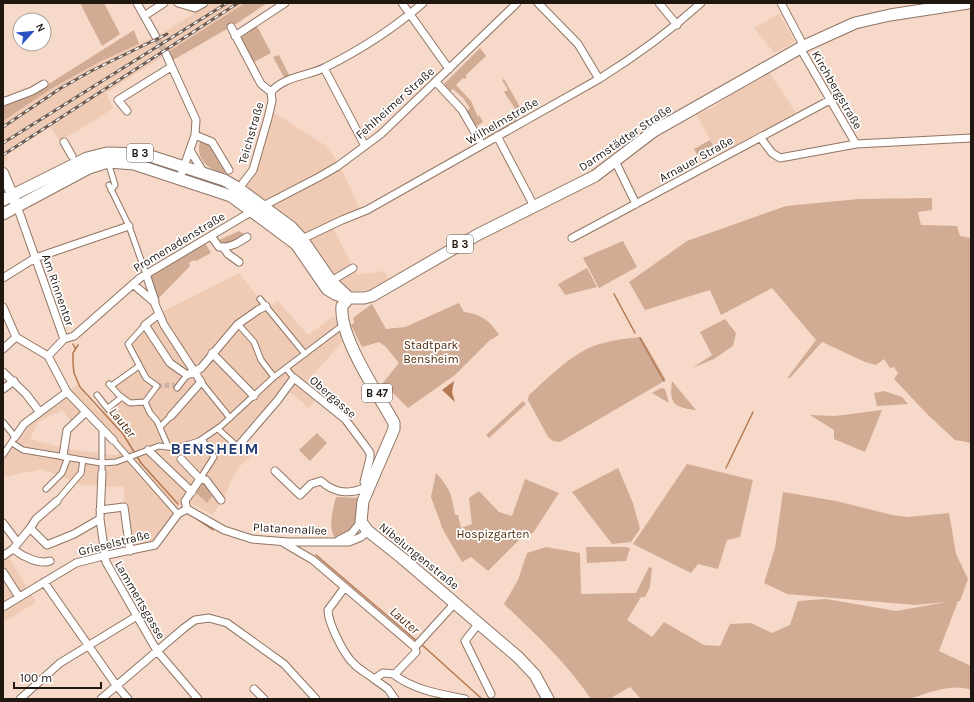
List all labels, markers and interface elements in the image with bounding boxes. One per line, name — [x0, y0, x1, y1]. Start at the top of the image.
north arrow — [12, 12, 52, 52]
text: N — [33, 21, 48, 34]
street label: Kirchbergstraße — [809, 48, 865, 132]
street label: Fehlheimer Straße — [353, 64, 437, 142]
street label: Wilhelmstraße — [463, 95, 541, 147]
street label: Teichstraße — [236, 101, 266, 165]
street label: Darmstädter Straße — [576, 102, 674, 174]
street label: Arnauer Straße — [657, 133, 735, 185]
road number: B 3 — [127, 144, 153, 162]
street label: Promenadenstraße — [131, 209, 227, 275]
road number: B 3 — [447, 235, 473, 253]
street label: Am Rinnentor — [39, 252, 77, 328]
park label: Stadtpark Bensheim — [403, 338, 459, 366]
street label: Obergasse — [307, 373, 359, 421]
road number: B 47 — [362, 384, 392, 402]
water label: Lauter — [106, 404, 139, 441]
district label: BENSHEIM — [171, 439, 259, 458]
street label: Platanenallee — [253, 520, 327, 538]
street label: Nibelungenstraße — [376, 520, 462, 592]
street label: Grieselstraße — [77, 527, 151, 559]
park label: Hospizgarten — [457, 527, 529, 541]
street label: Lammertsgasse — [112, 558, 168, 642]
water label: Lauter — [387, 604, 423, 638]
scale bar — [14, 664, 101, 690]
text: 100 m — [20, 671, 52, 685]

